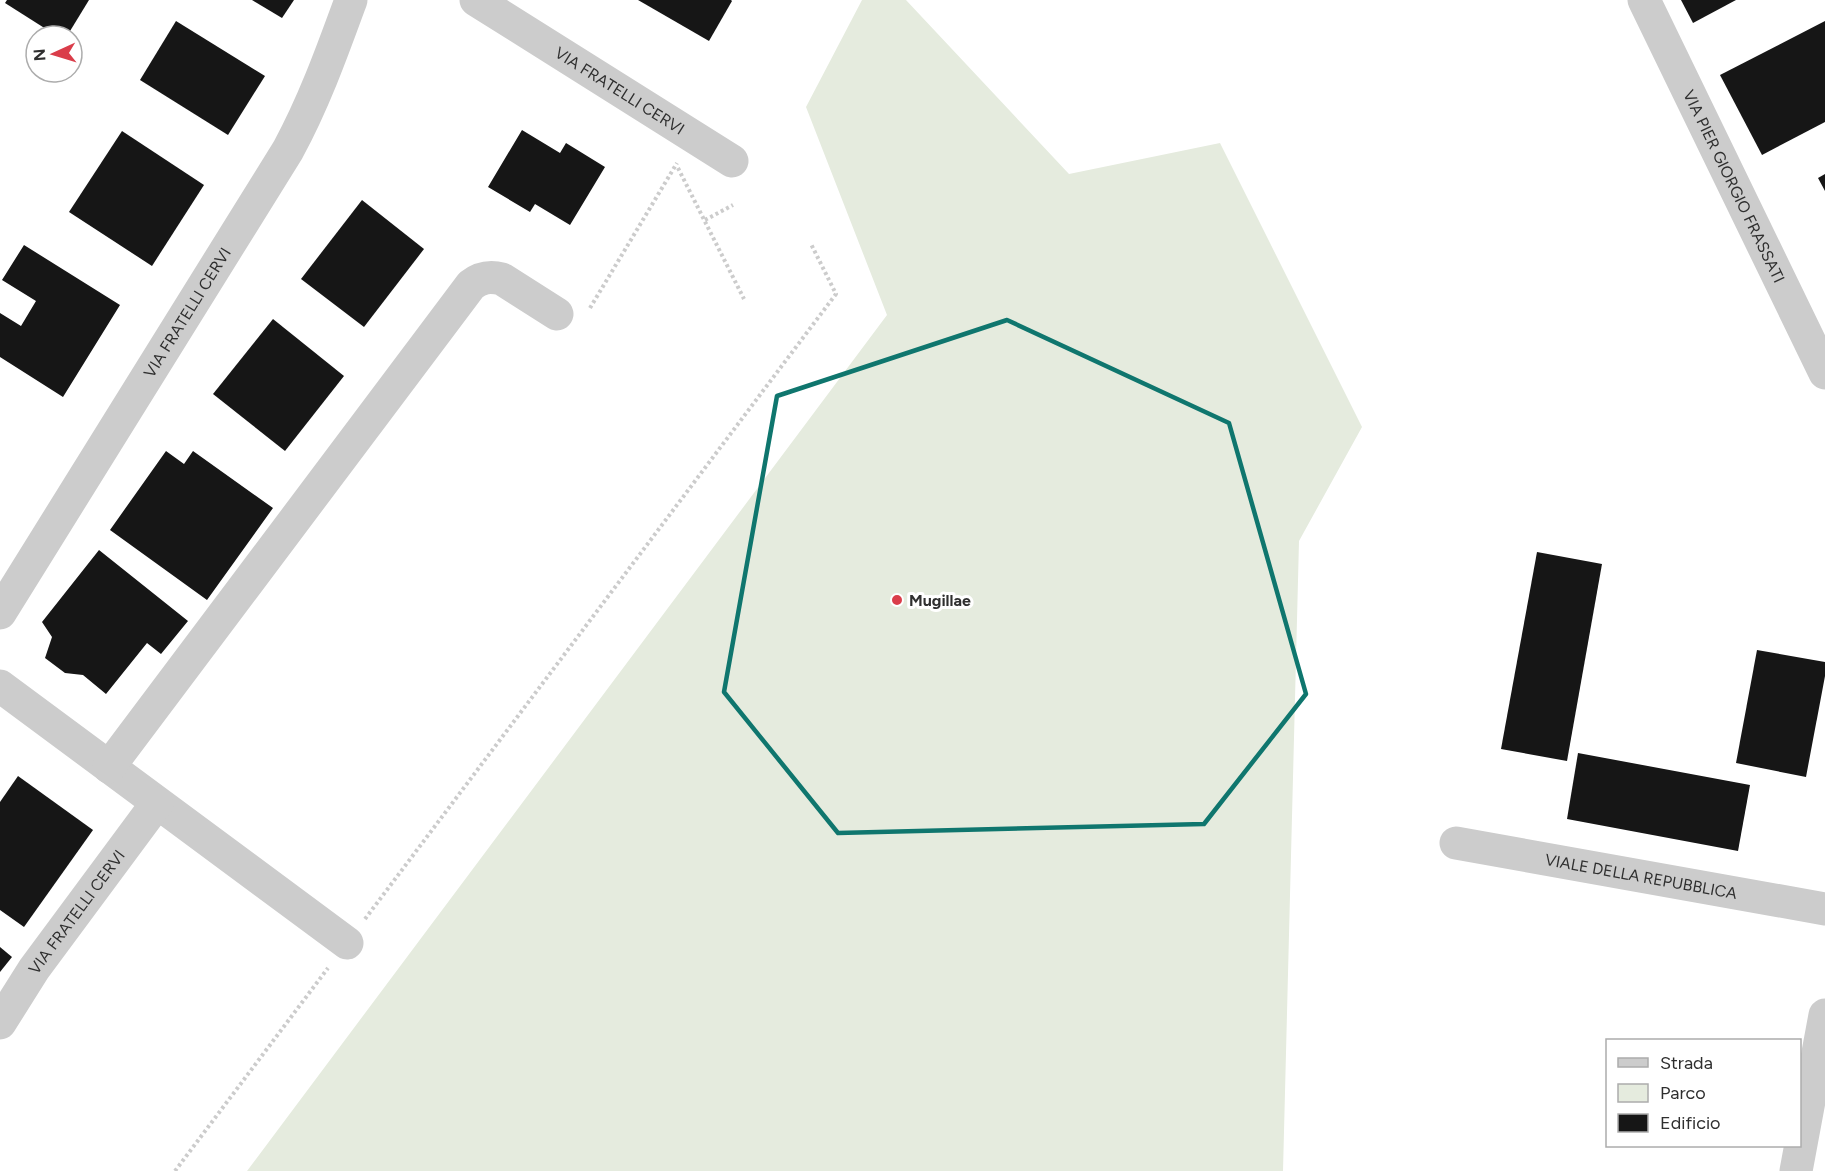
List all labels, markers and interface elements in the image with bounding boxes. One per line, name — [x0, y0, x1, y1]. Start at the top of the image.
north arrow — [24, 24, 84, 84]
street label: VIA FRATELLI CERVI — [551, 43, 688, 139]
text: N — [30, 48, 49, 62]
street label: VIA PIER GIORGIO FRASSATI — [1679, 87, 1789, 286]
street label: VIA FRATELLI CERVI — [140, 244, 235, 381]
place label: Mugillae — [909, 591, 971, 610]
marker: Mugillae — [890, 593, 904, 607]
street label: VIA FRATELLI CERVI — [25, 846, 129, 978]
street label: VIALE DELLA REPUBBLICA — [1543, 850, 1739, 903]
legend — [1606, 1039, 1801, 1147]
text: Strada — [1660, 1052, 1713, 1074]
text: Parco — [1660, 1082, 1706, 1104]
text: Edificio — [1660, 1112, 1721, 1134]

